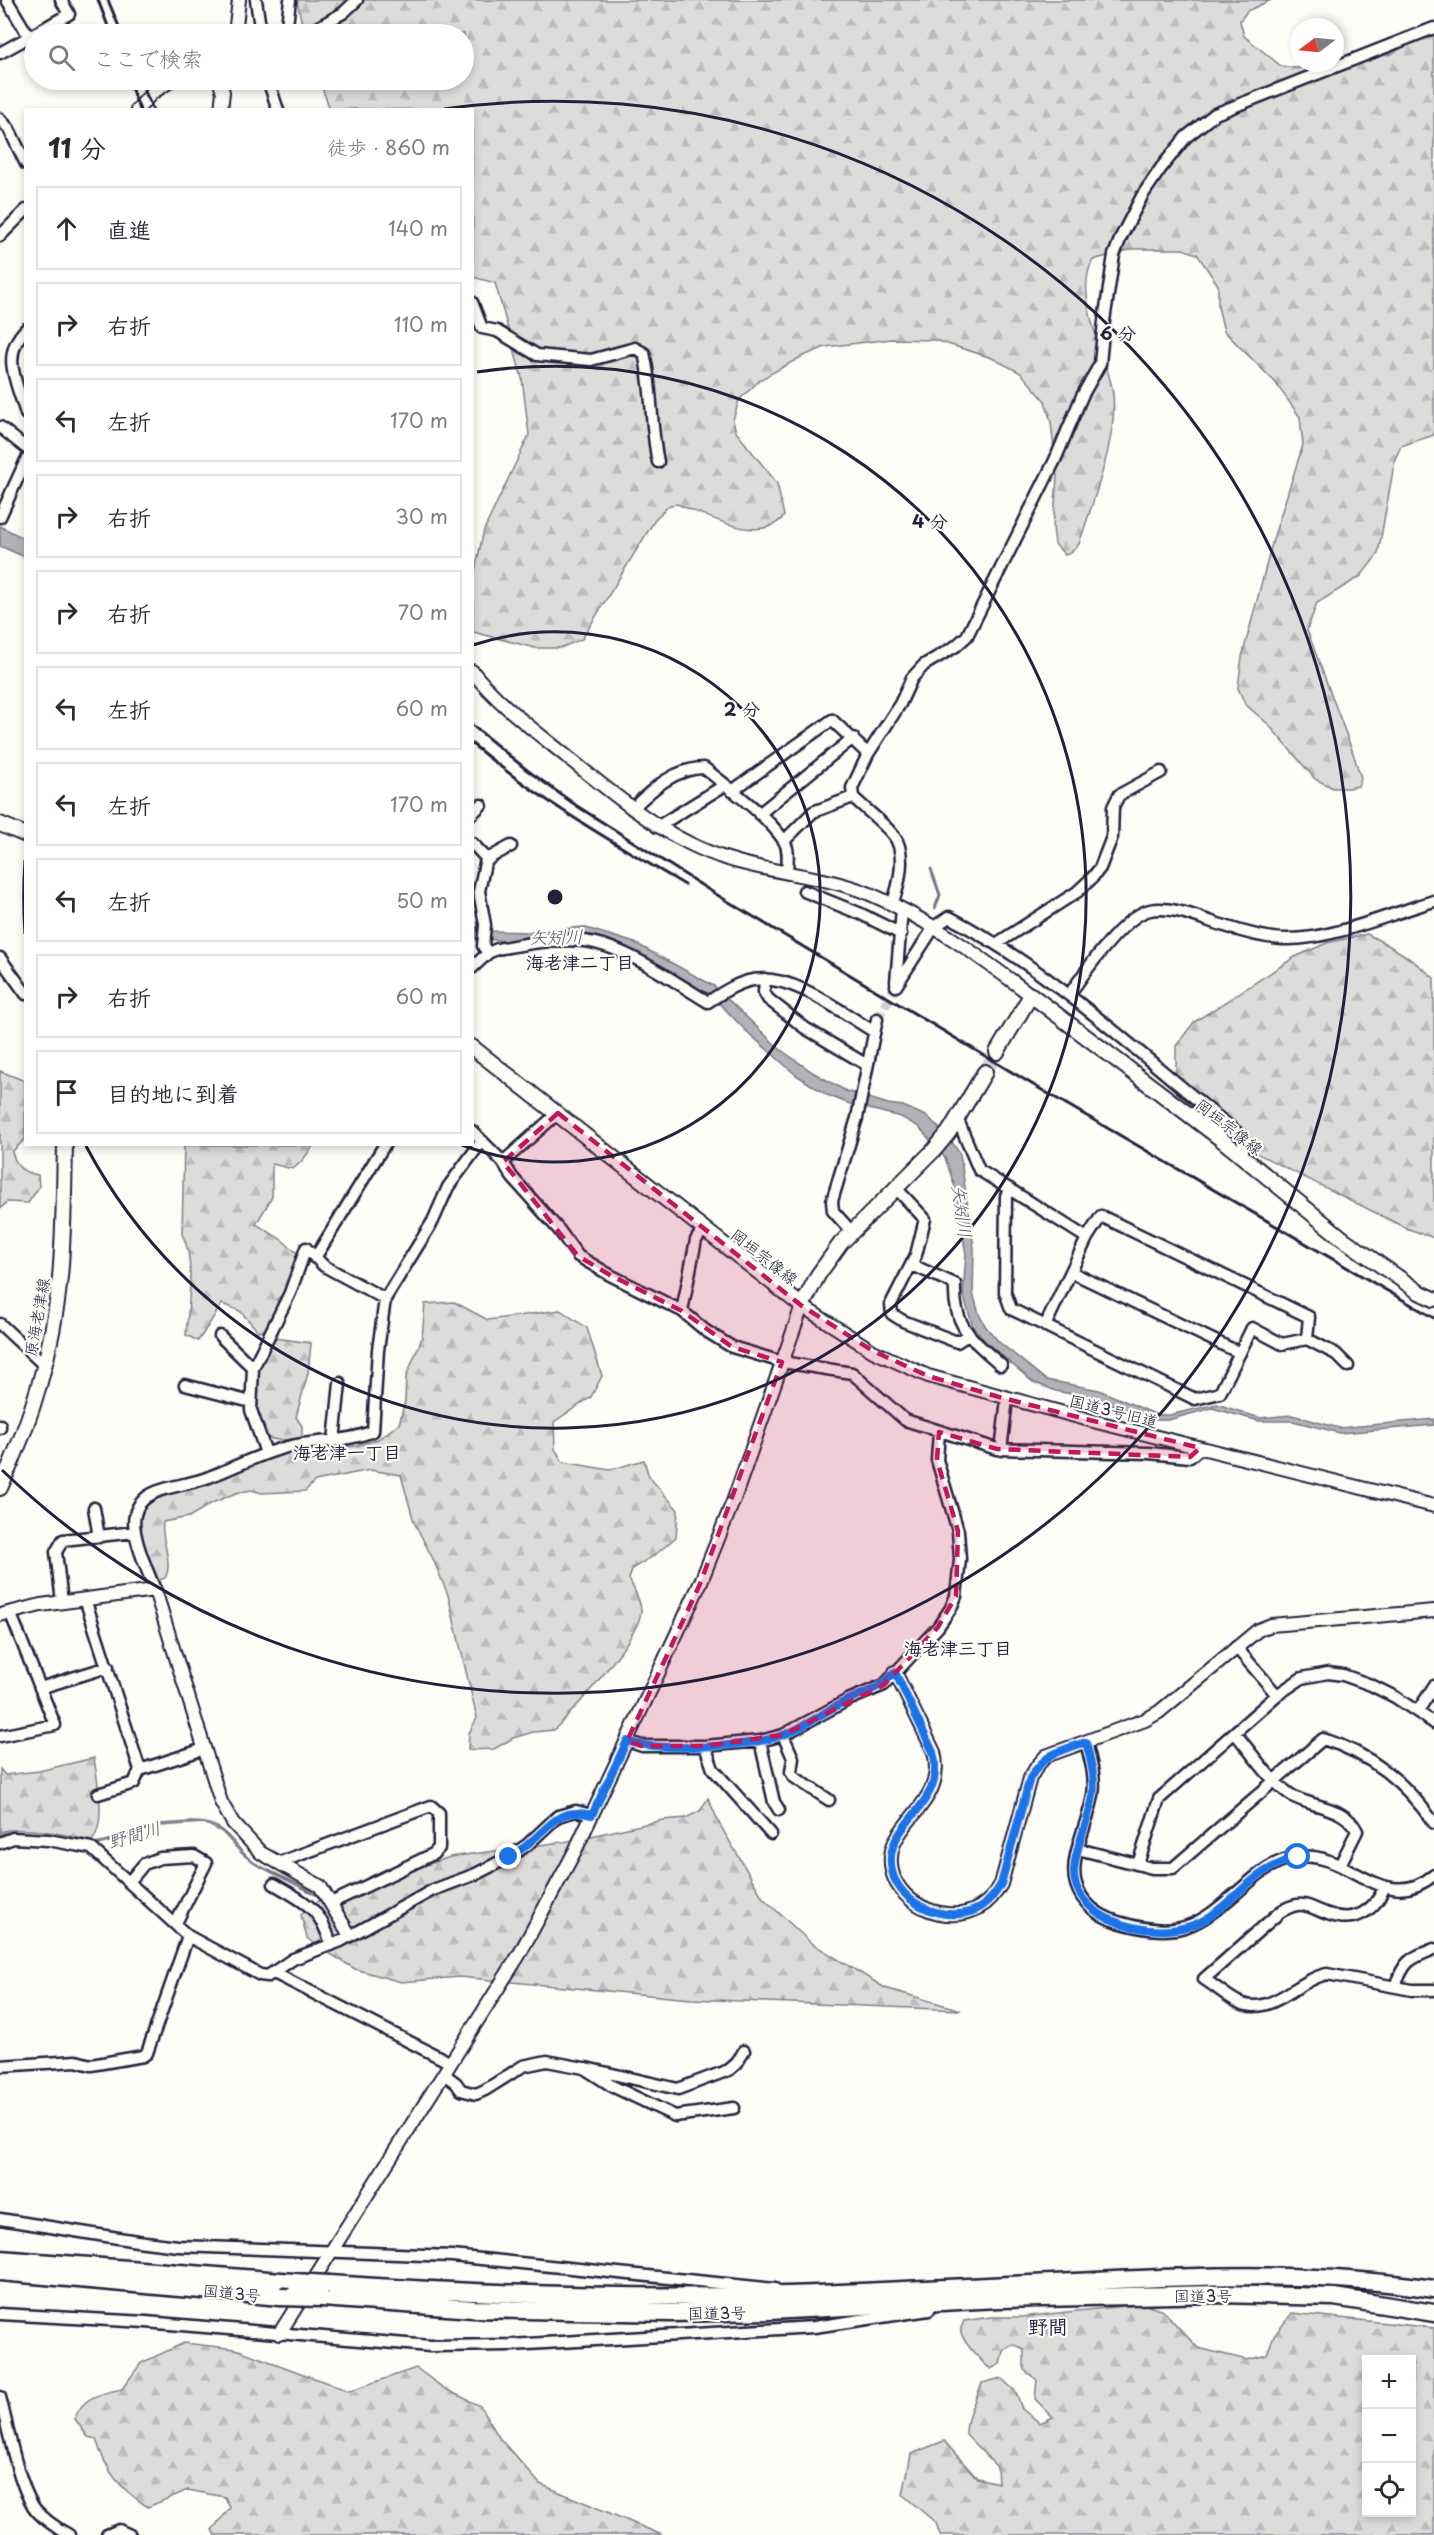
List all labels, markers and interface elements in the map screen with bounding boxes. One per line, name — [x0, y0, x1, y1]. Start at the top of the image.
north arrow — [1290, 18, 1344, 72]
search box — [24, 24, 474, 90]
icon: search — [45, 41, 78, 74]
text: ここで検索 — [93, 41, 203, 74]
text: 11 分 — [48, 128, 106, 167]
text: 徒歩 · 860 m — [327, 132, 450, 162]
icon: ahead — [50, 212, 83, 245]
text: 直進 — [107, 212, 151, 245]
text: 140 m — [388, 213, 448, 243]
icon: right — [50, 308, 83, 341]
text: 右折 — [107, 308, 151, 341]
text: 110 m — [394, 309, 448, 339]
text: 6 分 — [1100, 319, 1136, 346]
icon: left — [50, 404, 83, 437]
text: 左折 — [107, 404, 151, 437]
text: 170 m — [390, 405, 448, 435]
icon: right — [50, 500, 83, 533]
text: 右折 — [107, 500, 151, 533]
text: 30 m — [395, 501, 448, 531]
text: 4 分 — [912, 507, 948, 534]
icon: right — [50, 596, 83, 629]
text: 右折 — [107, 596, 151, 629]
text: 70 m — [398, 597, 448, 627]
icon: left — [50, 692, 83, 725]
text: 左折 — [107, 692, 151, 725]
text: 60 m — [396, 693, 448, 723]
text: 2 分 — [724, 695, 760, 722]
icon: left — [50, 788, 83, 821]
text: 左折 — [107, 788, 151, 821]
text: 170 m — [390, 789, 448, 819]
icon: left — [50, 884, 83, 917]
text: 左折 — [107, 884, 151, 917]
text: 50 m — [396, 885, 448, 915]
centre of rings — [545, 887, 565, 907]
water label: 矢矧川 — [529, 922, 583, 950]
district label: 海老津二丁目 — [526, 948, 634, 975]
icon: right — [50, 980, 83, 1013]
text: 右折 — [107, 980, 151, 1013]
text: 60 m — [396, 981, 448, 1011]
icon: arrive — [50, 1076, 83, 1109]
text: 目的地に到着 — [107, 1076, 239, 1109]
street label: 岡垣宗像線 — [1191, 1092, 1269, 1160]
water label: 矢矧川 — [946, 1182, 980, 1240]
street label: 岡垣宗像線 — [726, 1222, 804, 1290]
street label: 原海老津線 — [17, 1276, 55, 1358]
street label: 国道3号旧道 — [1067, 1387, 1161, 1433]
district label: 海老津一丁目 — [293, 1438, 401, 1465]
district label: 海老津三丁目 — [904, 1634, 1012, 1661]
water label: 野間川 — [104, 1814, 164, 1854]
route end — [495, 1843, 521, 1869]
route start — [1284, 1843, 1310, 1869]
street label: 国道3号 — [202, 2277, 262, 2307]
street label: 国道3号 — [1174, 2283, 1232, 2307]
street label: 国道3号 — [688, 2299, 746, 2325]
district label: 野間 — [1028, 2311, 1068, 2341]
map controls — [1362, 2355, 1416, 2517]
button: + — [1362, 2355, 1416, 2409]
button: − — [1362, 2409, 1416, 2463]
button: locate — [1362, 2463, 1416, 2517]

